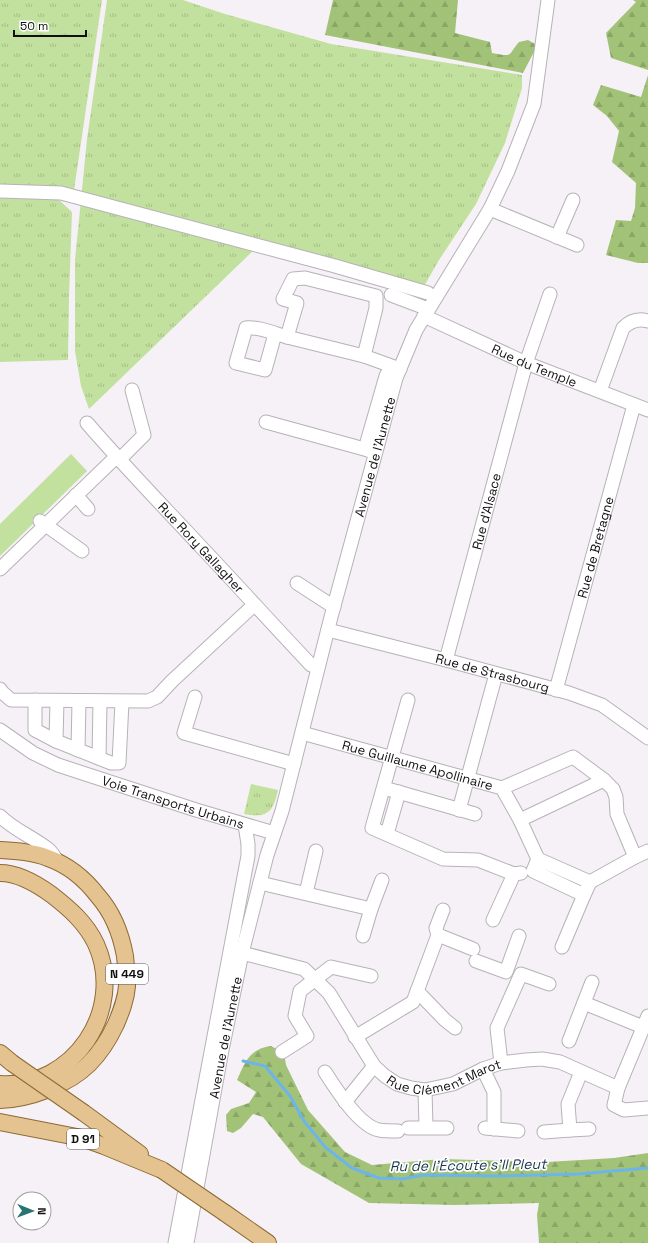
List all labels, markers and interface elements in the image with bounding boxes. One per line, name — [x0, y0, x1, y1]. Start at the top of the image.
scale bar — [14, 12, 86, 38]
text: 50 m — [20, 18, 48, 34]
street label: Rue du Temple — [489, 340, 580, 390]
street label: Avenue de l'Aunette — [350, 395, 399, 519]
street label: Rue d'Alsace — [468, 471, 505, 552]
street label: Rue de Bretagne — [573, 495, 617, 600]
street label: Rue Rory Gallagher — [155, 498, 248, 596]
street label: Rue de Strasbourg — [434, 649, 551, 696]
street label: Rue Guillaume Apollinaire — [340, 736, 495, 794]
street label: Voie Transports Urbains — [100, 771, 246, 832]
road number: N 449 — [106, 964, 148, 984]
street label: Avenue de l’Aunette — [205, 975, 245, 1100]
street label: Rue Clément Marot — [383, 1055, 503, 1098]
road number: D 91 — [67, 1129, 99, 1149]
water label: Ru de l'Écoute s'Il Pleut — [389, 1155, 548, 1175]
north arrow — [12, 1191, 52, 1231]
text: N — [35, 1207, 49, 1215]

